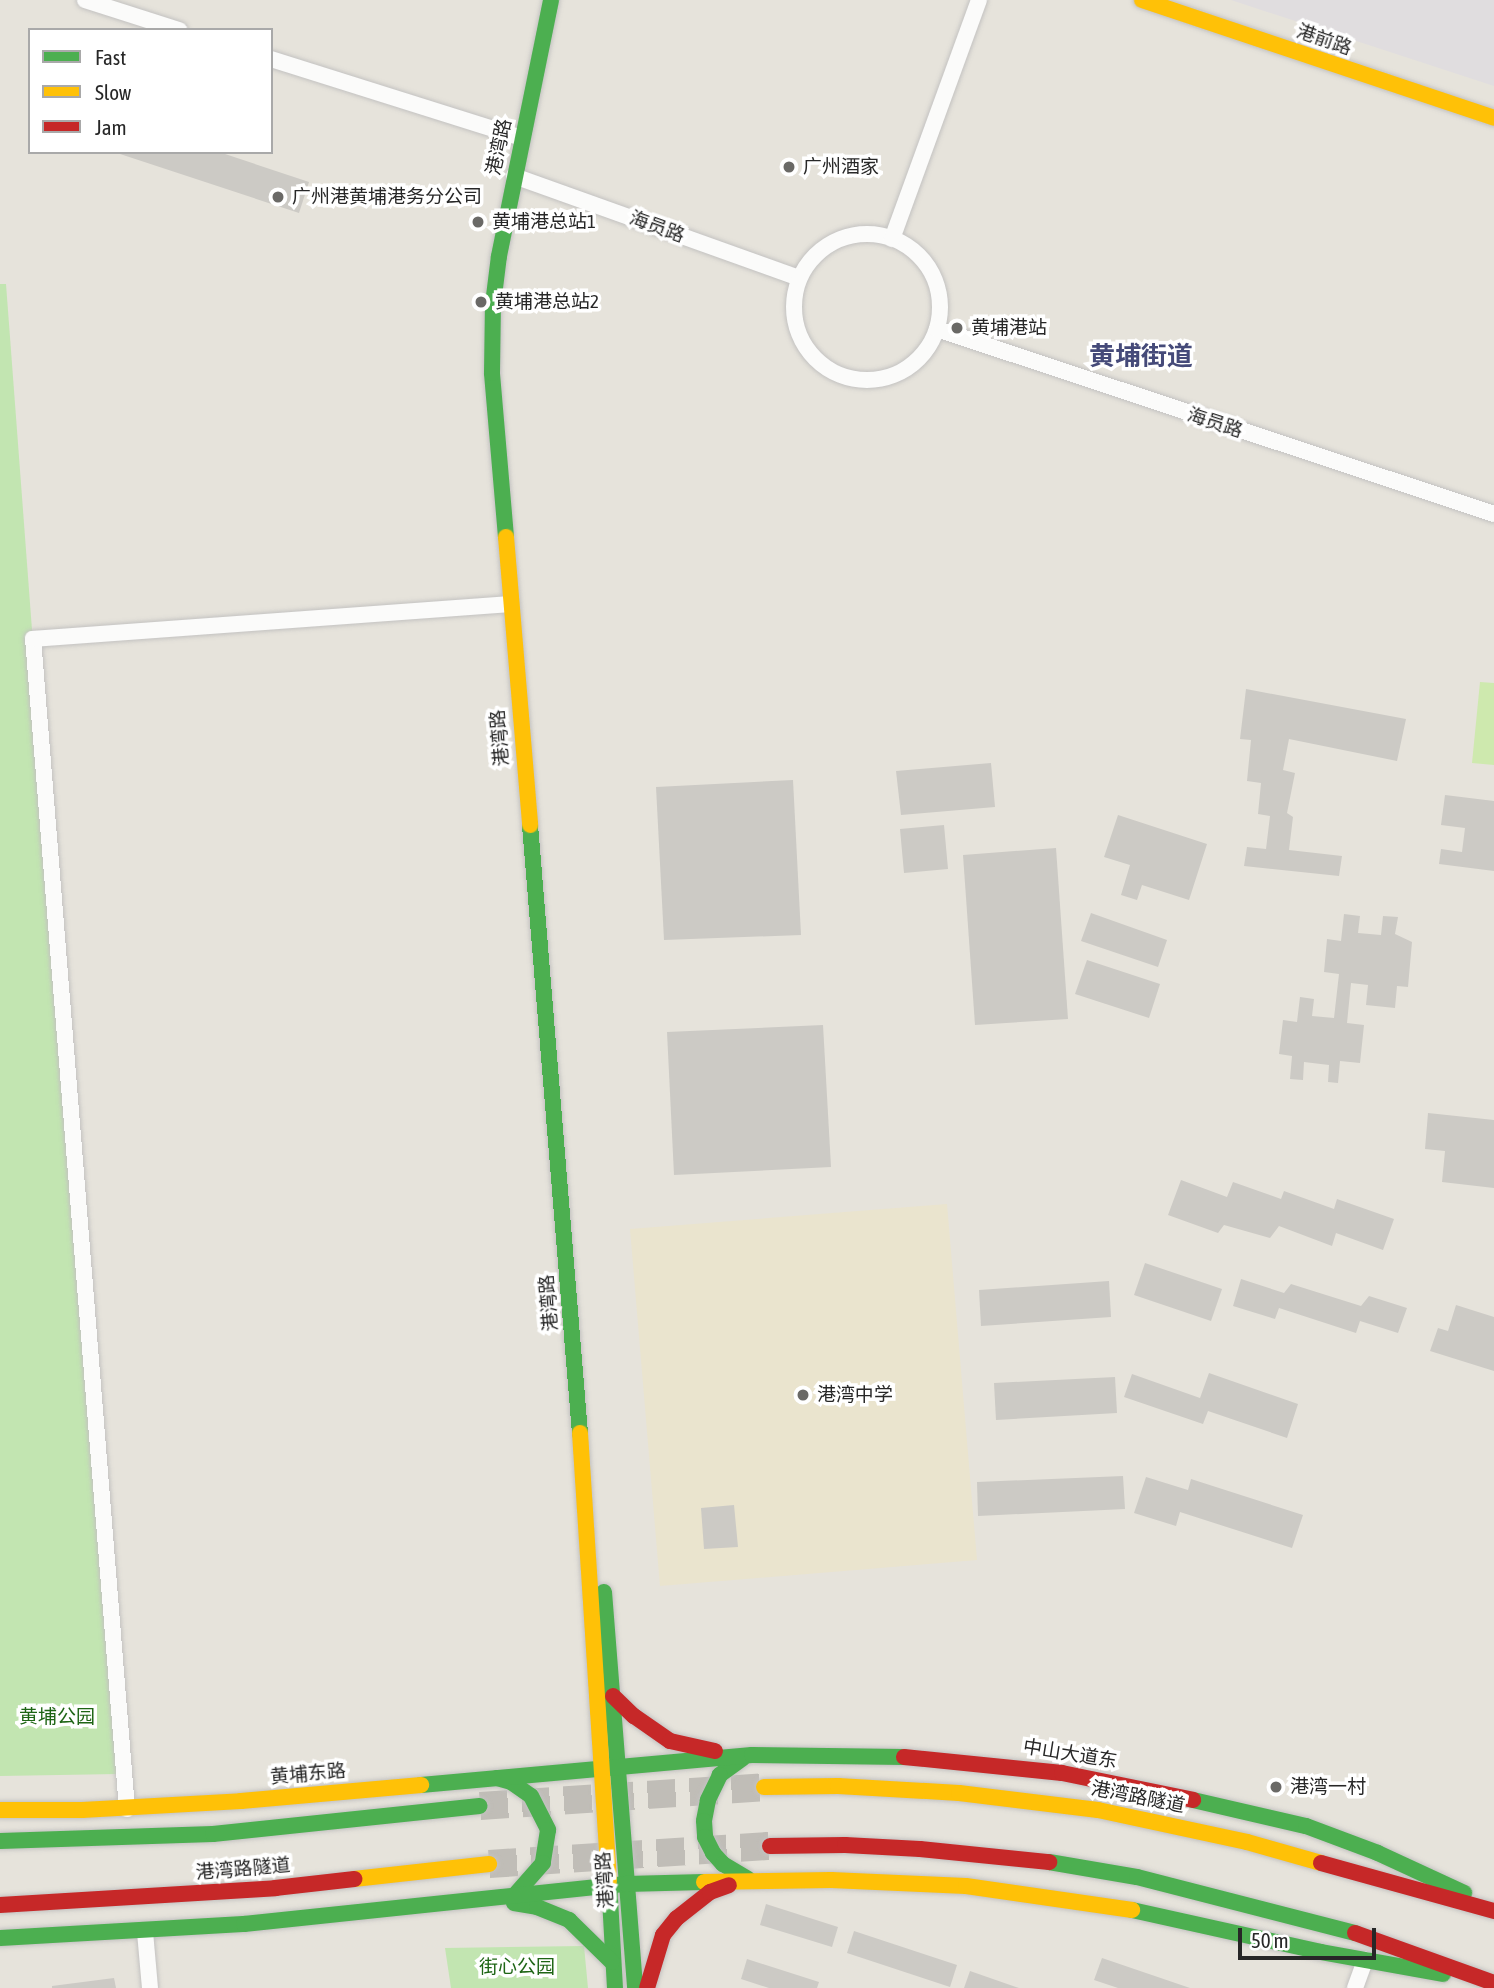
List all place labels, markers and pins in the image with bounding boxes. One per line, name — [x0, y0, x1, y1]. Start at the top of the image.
place label: 广州酒家 — [803, 156, 879, 178]
marker: 广州酒家 — [781, 159, 797, 175]
place label: 广州港黄埔港务分公司 — [292, 186, 482, 208]
marker: 广州港黄埔港务分公司 — [270, 189, 286, 205]
place label: 黄埔港总站1 — [492, 211, 596, 233]
marker: 黄埔港总站1 — [470, 214, 486, 230]
place label: 黄埔港总站2 — [495, 291, 599, 313]
marker: 黄埔港总站2 — [473, 294, 489, 310]
place label: 黄埔港站 — [971, 317, 1047, 339]
marker: 黄埔港站 — [949, 320, 965, 336]
place label: 港湾中学 — [817, 1384, 893, 1406]
marker: 港湾中学 — [795, 1387, 811, 1403]
place label: 港湾一村 — [1290, 1776, 1366, 1798]
marker: 港湾一村 — [1268, 1779, 1284, 1795]

